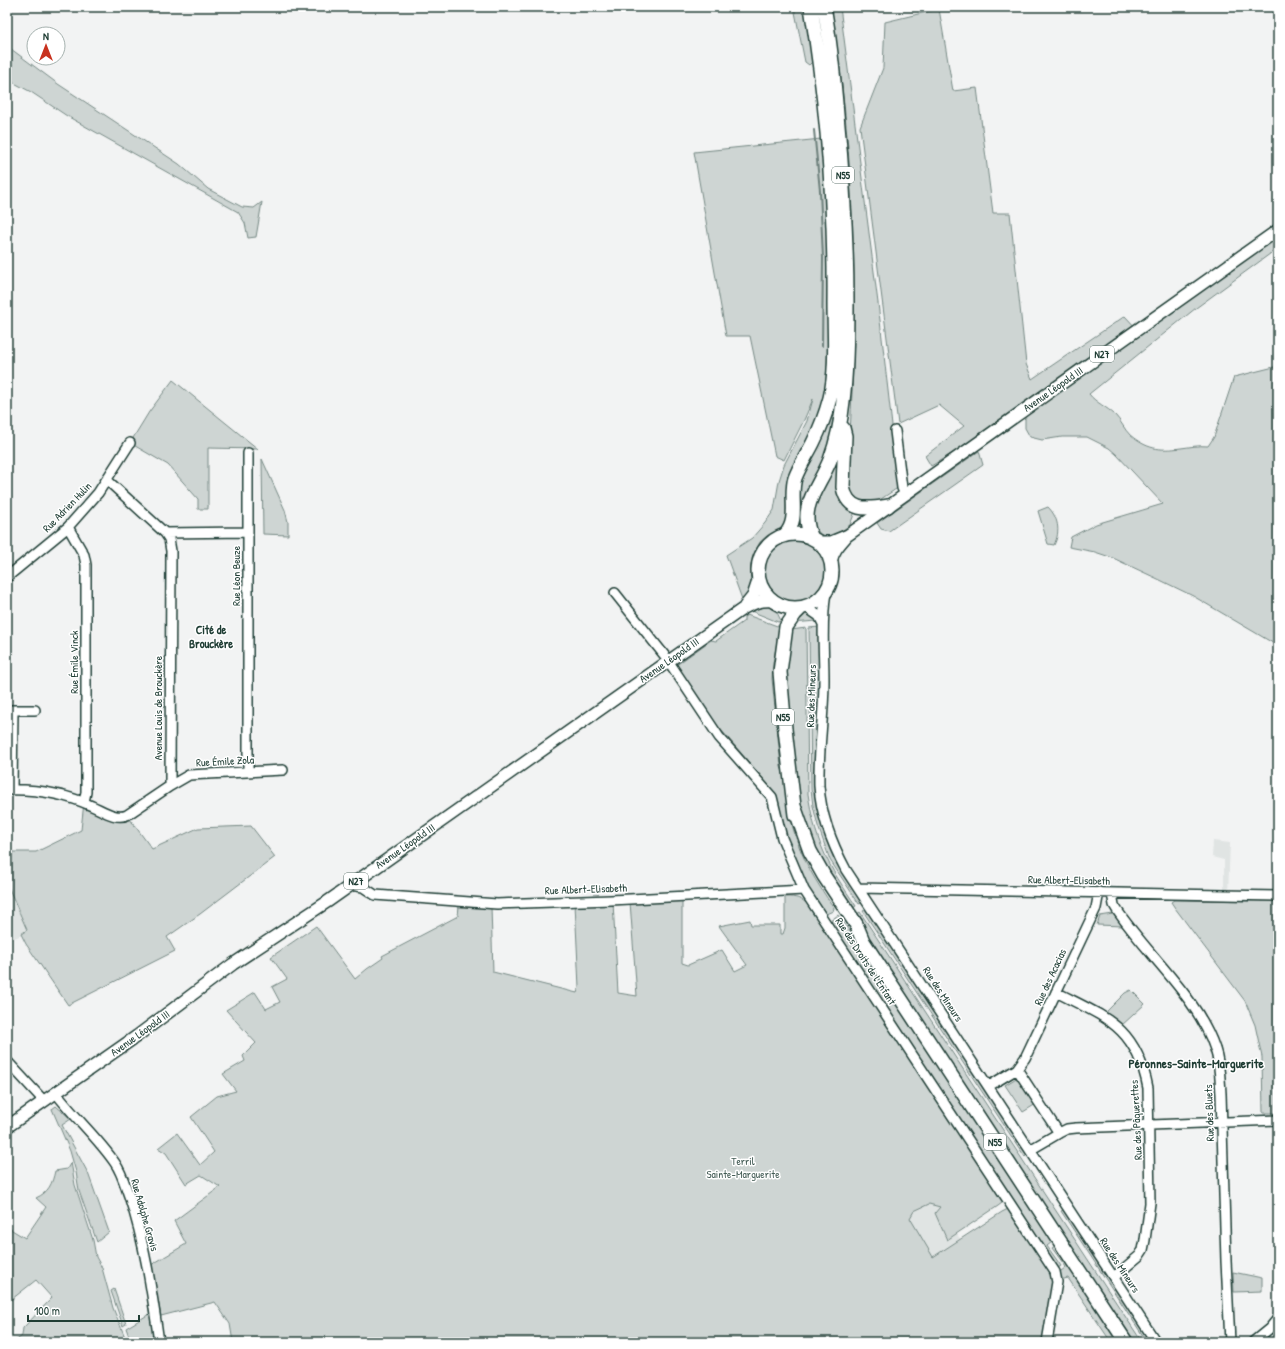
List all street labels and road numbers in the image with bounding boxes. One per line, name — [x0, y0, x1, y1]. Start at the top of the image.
road number: N55 — [832, 167, 854, 183]
road number: N27 — [1090, 346, 1114, 362]
street label: Avenue Léopold III — [1020, 363, 1086, 415]
street label: Rue Adrien Hulin — [40, 479, 94, 535]
street label: Rue Léon Beuze — [229, 545, 243, 606]
street label: Rue Émile Vinck — [67, 630, 81, 694]
street label: Avenue Léopold III — [636, 634, 702, 686]
street label: Avenue Louis de Brouckère — [151, 655, 165, 760]
street label: Rue des Mineurs — [803, 664, 819, 728]
road number: N55 — [772, 709, 794, 725]
street label: Rue Émile Zola — [196, 752, 255, 770]
street label: Avenue Léopold III — [372, 820, 438, 872]
street label: Rue Albert-Elisabeth — [1028, 872, 1111, 888]
road number: N27 — [344, 873, 368, 889]
street label: Rue Albert-Elisabeth — [545, 881, 628, 897]
street label: Rue des Droits de l'Enfant — [833, 915, 900, 1008]
street label: Rue des Acacias — [1031, 946, 1069, 1008]
street label: Rue des Mineurs — [920, 964, 966, 1024]
street label: Avenue Léopold III — [108, 1007, 172, 1059]
street label: Rue des Pâquerettes — [1127, 1080, 1145, 1160]
street label: Rue des Bluets — [1201, 1084, 1217, 1142]
road number: N55 — [984, 1134, 1006, 1150]
street label: Rue Adolphe Gravis — [128, 1177, 162, 1253]
street label: Rue des Mineurs — [1097, 1235, 1143, 1295]

